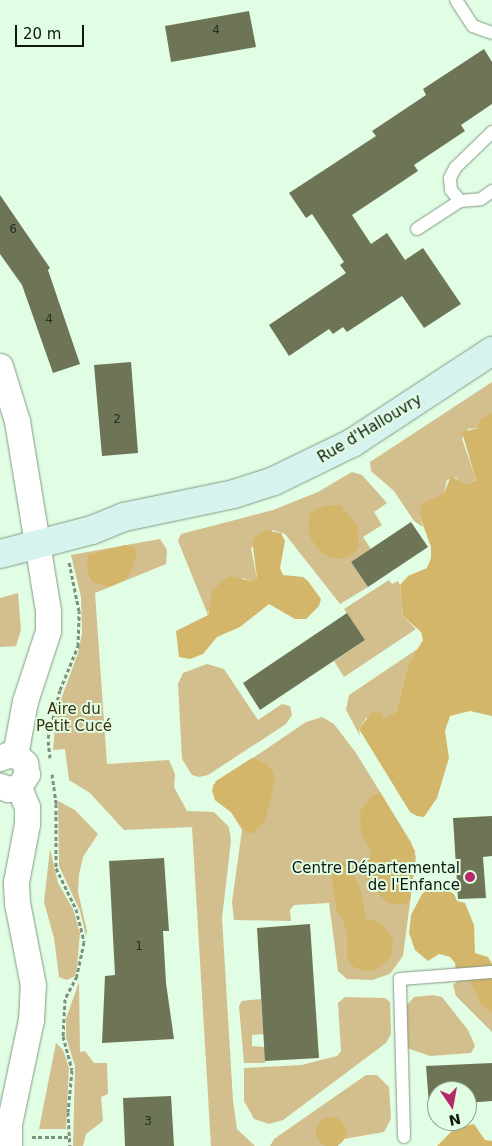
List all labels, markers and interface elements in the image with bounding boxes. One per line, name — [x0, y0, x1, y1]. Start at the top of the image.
scale bar — [18, 15, 86, 47]
house number: 4 — [212, 24, 220, 38]
text: 20 m — [23, 25, 61, 43]
house number: 6 — [9, 223, 17, 237]
house number: 4 — [45, 313, 53, 327]
street label: Rue d'Hallouvry — [315, 391, 425, 467]
house number: 2 — [113, 413, 121, 427]
park label: Aire du Petit Cucé — [36, 700, 112, 735]
place label: Centre Départemental de l'Enfance — [292, 859, 460, 894]
marker: Centre Départemental de l'Enfance — [464, 871, 476, 883]
house number: 1 — [135, 940, 143, 954]
north arrow — [427, 1081, 477, 1131]
text: N — [448, 1111, 462, 1129]
house number: 3 — [144, 1115, 152, 1129]

